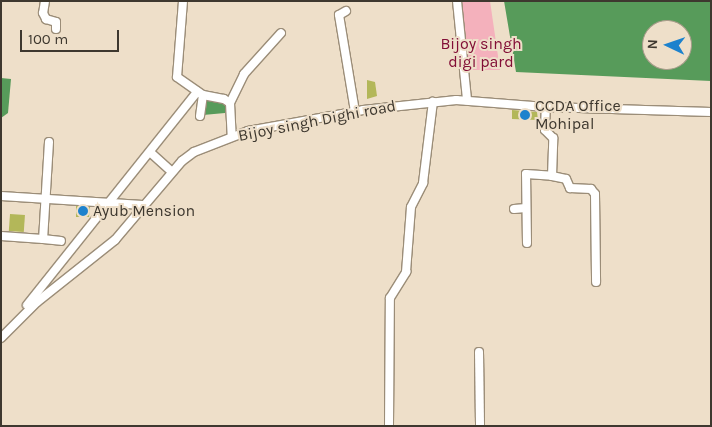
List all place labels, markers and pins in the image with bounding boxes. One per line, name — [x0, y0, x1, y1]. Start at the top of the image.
place label: CCDA Office Mohipal — [535, 96, 621, 134]
marker: CCDA Office Mohipal — [519, 109, 531, 121]
place label: Ayub Mension — [93, 201, 195, 221]
marker: Ayub Mension — [77, 205, 89, 217]

